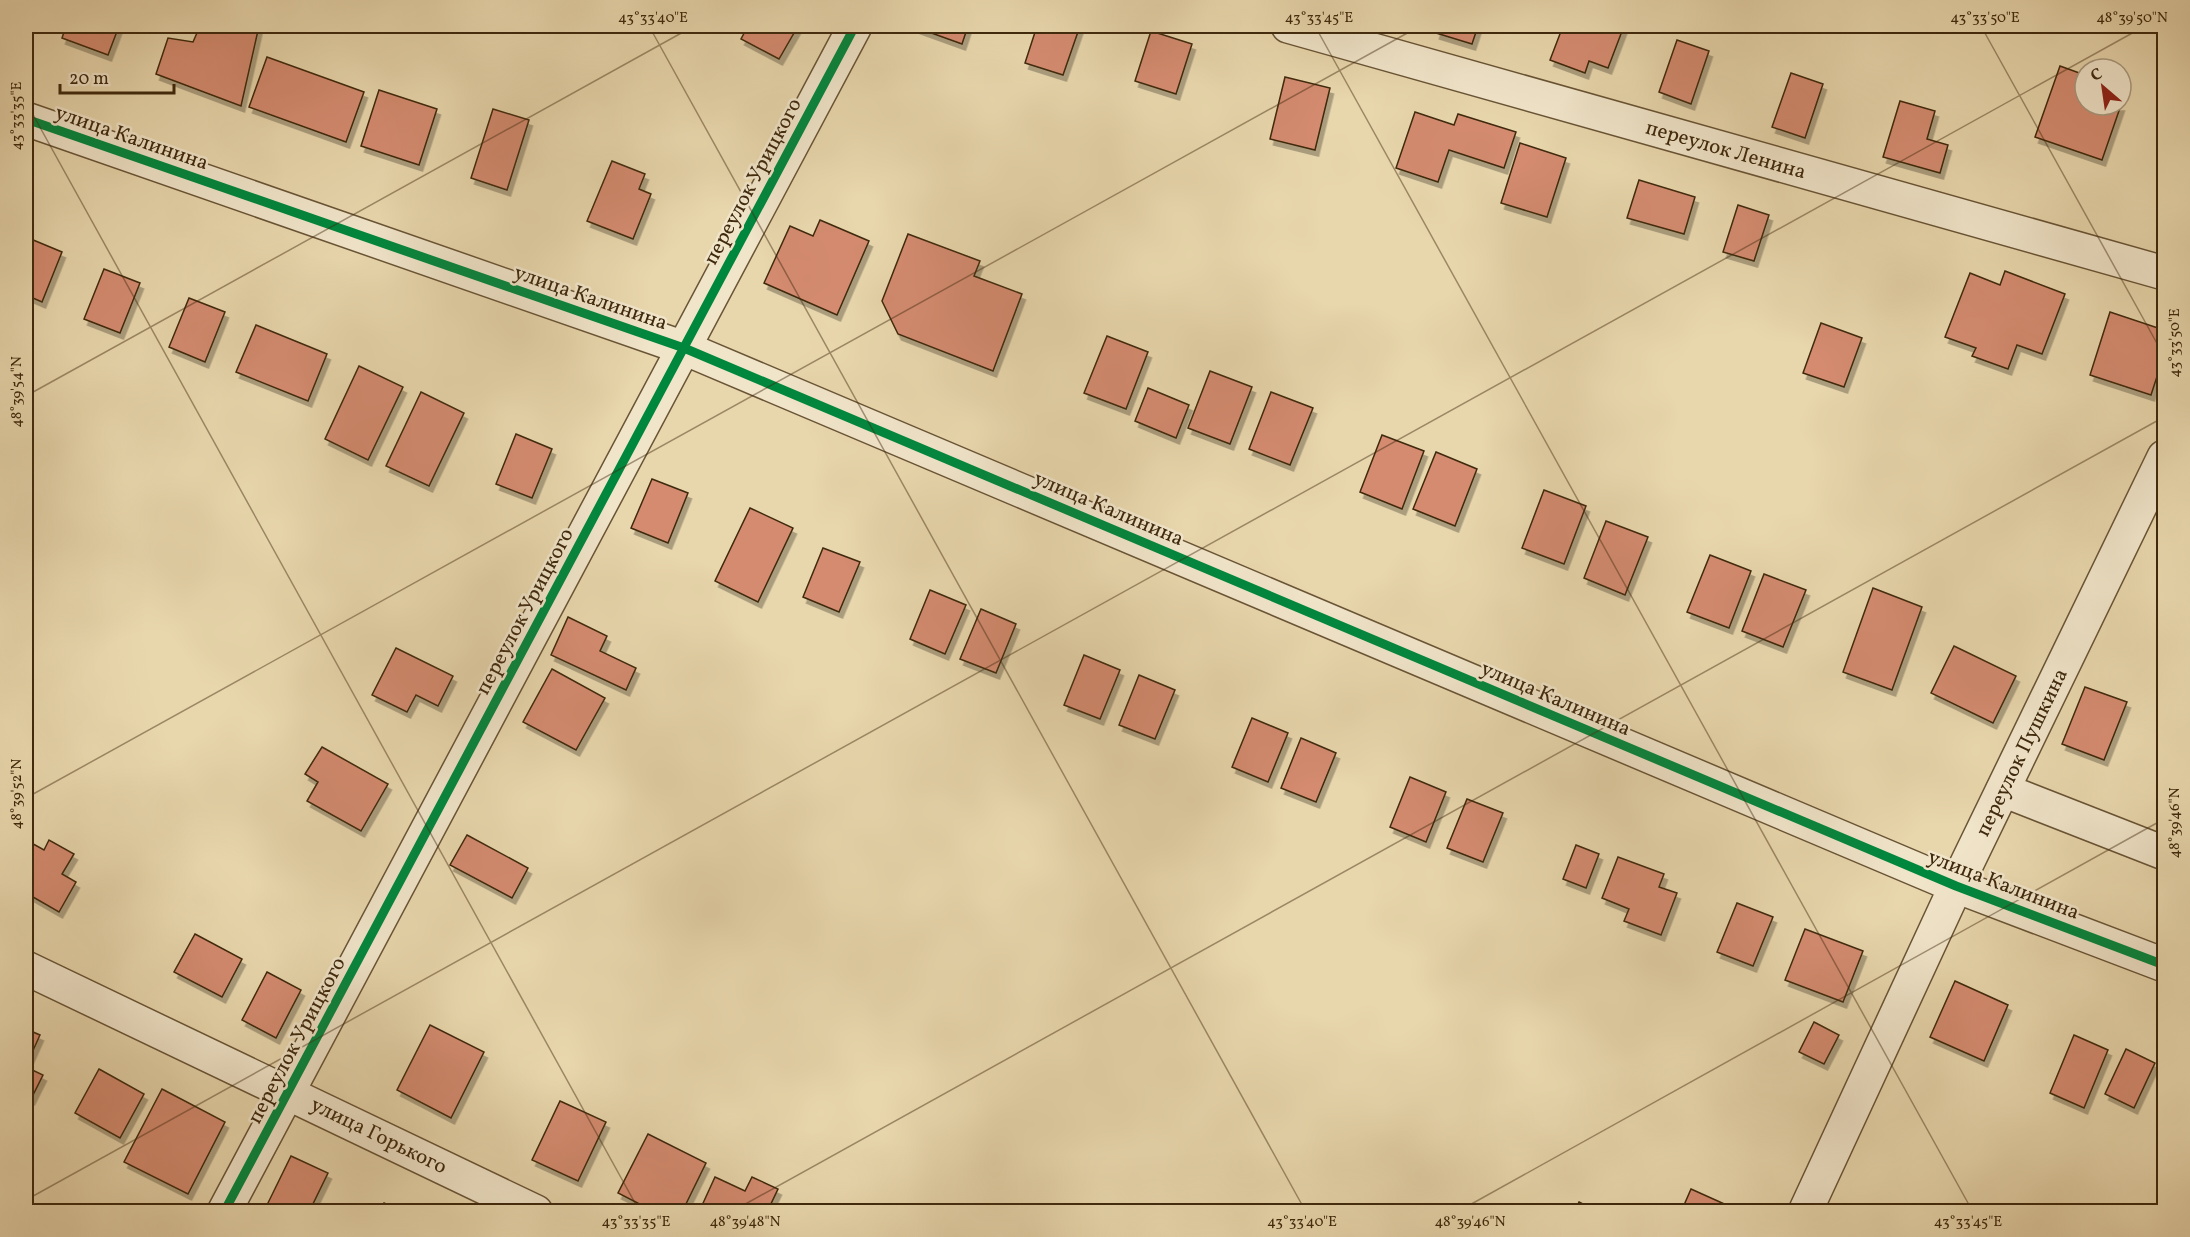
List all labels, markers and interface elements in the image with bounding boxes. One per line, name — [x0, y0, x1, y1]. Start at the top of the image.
text: 43°33'40"E — [618, 8, 688, 29]
text: 43°33'45"E — [1285, 8, 1353, 29]
text: 43°33'50"E — [1950, 8, 2020, 29]
text: 48°39'50"N — [2096, 8, 2168, 29]
scale bar — [60, 57, 174, 95]
north arrow — [2073, 57, 2133, 117]
text: С — [2087, 64, 2107, 88]
text: 20 m — [69, 67, 109, 92]
text: 43°33'35"E — [7, 82, 28, 151]
street label: переулок Урицкого — [697, 93, 810, 270]
street label: улица Калинина — [51, 99, 212, 178]
street label: переулок Ленина — [1642, 114, 1809, 187]
street label: улица Калинина — [510, 259, 671, 338]
text: 43°33'50"E — [2165, 308, 2186, 378]
text: 48°39'54"N — [7, 356, 28, 428]
street label: улица Калинина — [1029, 465, 1188, 554]
street label: переулок Урицкого — [469, 523, 582, 700]
street label: улица Калинина — [1476, 655, 1635, 744]
street label: переулок Пушкина — [1969, 664, 2076, 842]
text: 48°39'52"N — [7, 759, 28, 829]
text: 48°39'46"N — [2165, 787, 2186, 859]
street label: улица Калинина — [1923, 843, 2084, 928]
street label: переулок Урицкого — [241, 952, 354, 1129]
street label: улица Горького — [305, 1091, 451, 1182]
text: 43°33'35"E — [602, 1212, 671, 1233]
text: 48°39'48"N — [709, 1212, 781, 1233]
text: 43°33'40"E — [1267, 1212, 1337, 1233]
text: 48°39'46"N — [1434, 1212, 1506, 1233]
text: 43°33'45"E — [1934, 1212, 2002, 1233]

